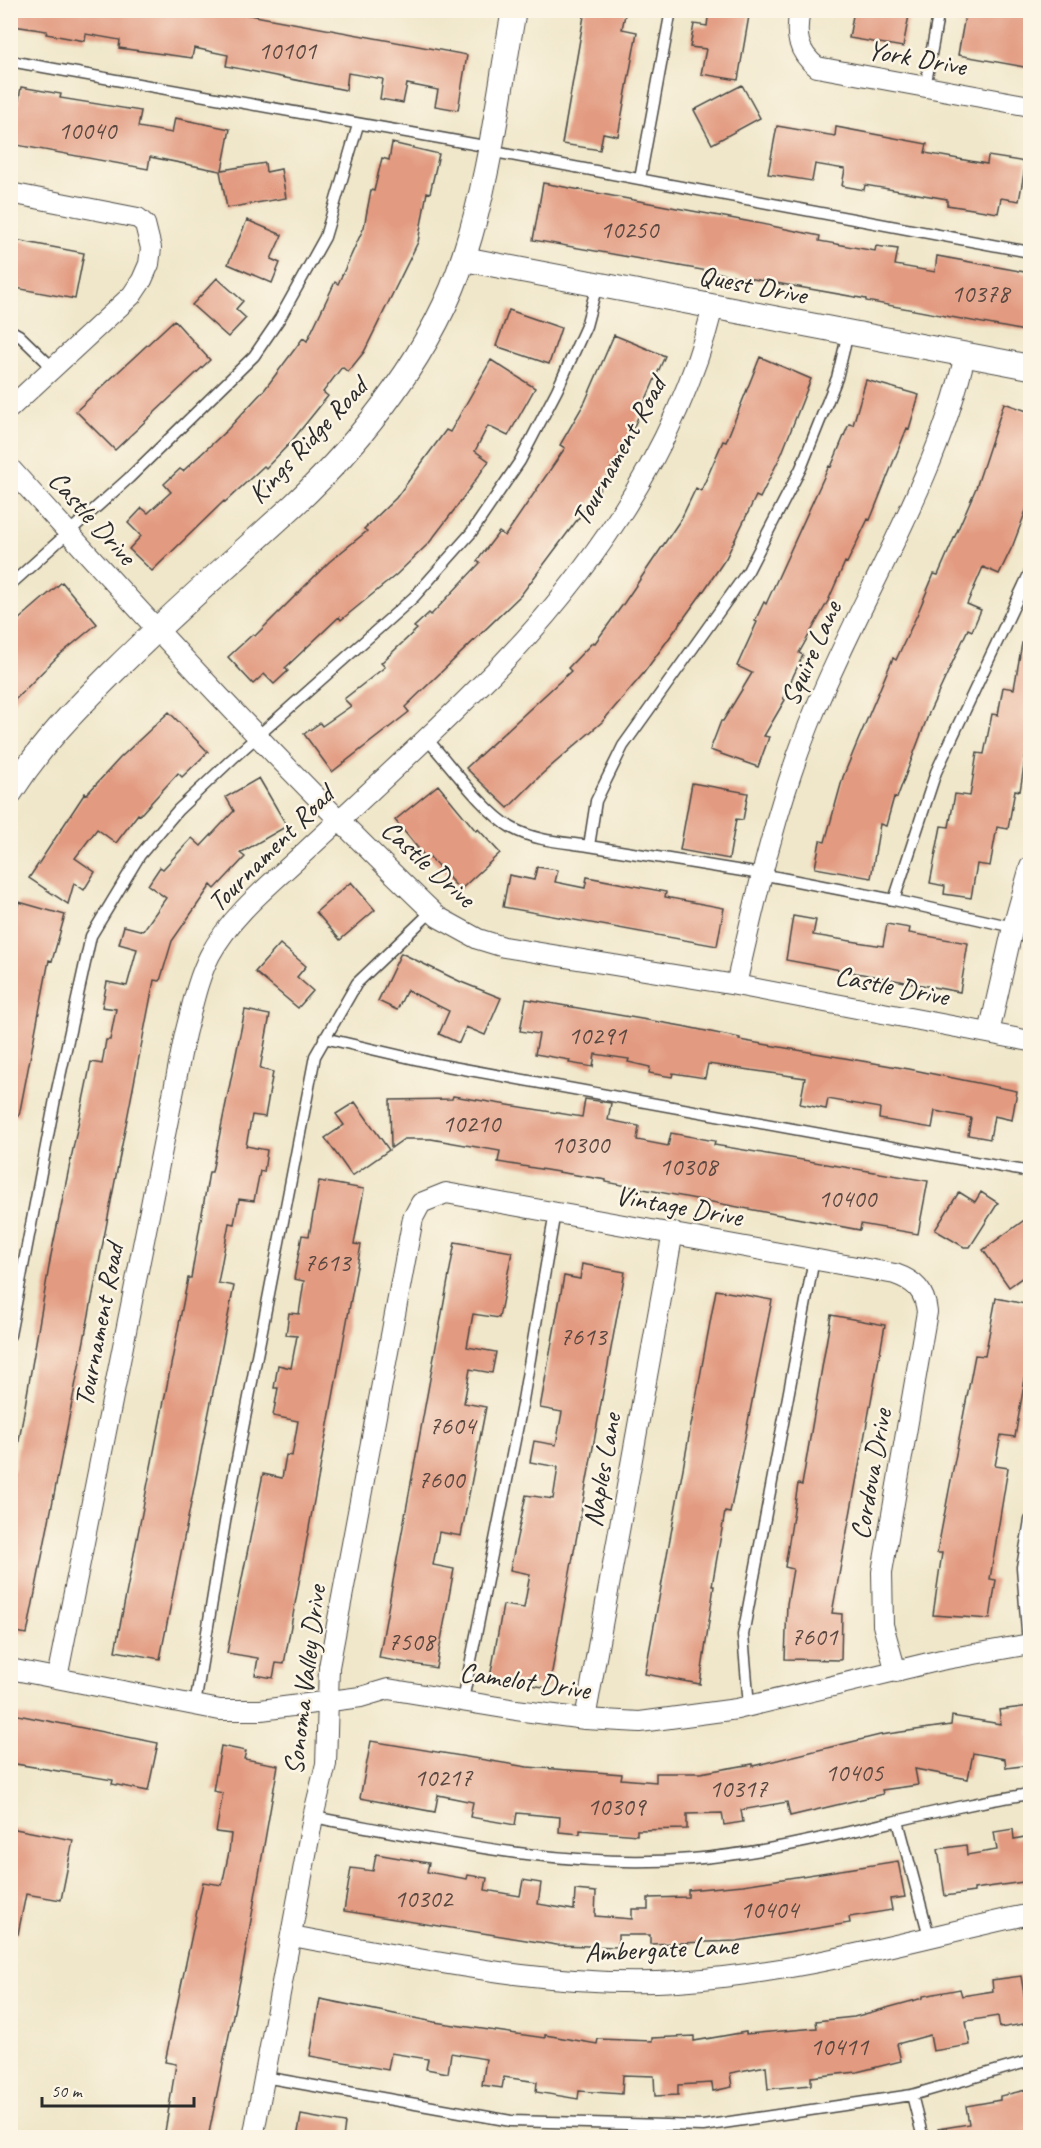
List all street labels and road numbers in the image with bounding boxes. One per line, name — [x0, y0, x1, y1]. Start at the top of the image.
street label: York Drive — [865, 32, 971, 84]
street label: Quest Drive — [696, 257, 812, 312]
street label: Kings Ridge Road — [240, 367, 377, 511]
street label: Tournament Road — [563, 367, 676, 532]
street label: Castle Drive — [41, 463, 145, 573]
street label: Squire Lane — [772, 594, 850, 711]
street label: Tournament Road — [200, 775, 344, 919]
street label: Castle Drive — [374, 812, 485, 916]
street label: Castle Drive — [832, 957, 954, 1014]
street label: Vintage Drive — [613, 1177, 747, 1234]
street label: Tournament Road — [66, 1237, 132, 1410]
street label: Cordova Drive — [842, 1404, 900, 1542]
street label: Naples Lane — [574, 1409, 629, 1530]
street label: Sonoma Valley Drive — [276, 1582, 334, 1777]
street label: Camelot Drive — [458, 1654, 594, 1707]
street label: Ambergate Lane — [584, 1927, 740, 1970]

